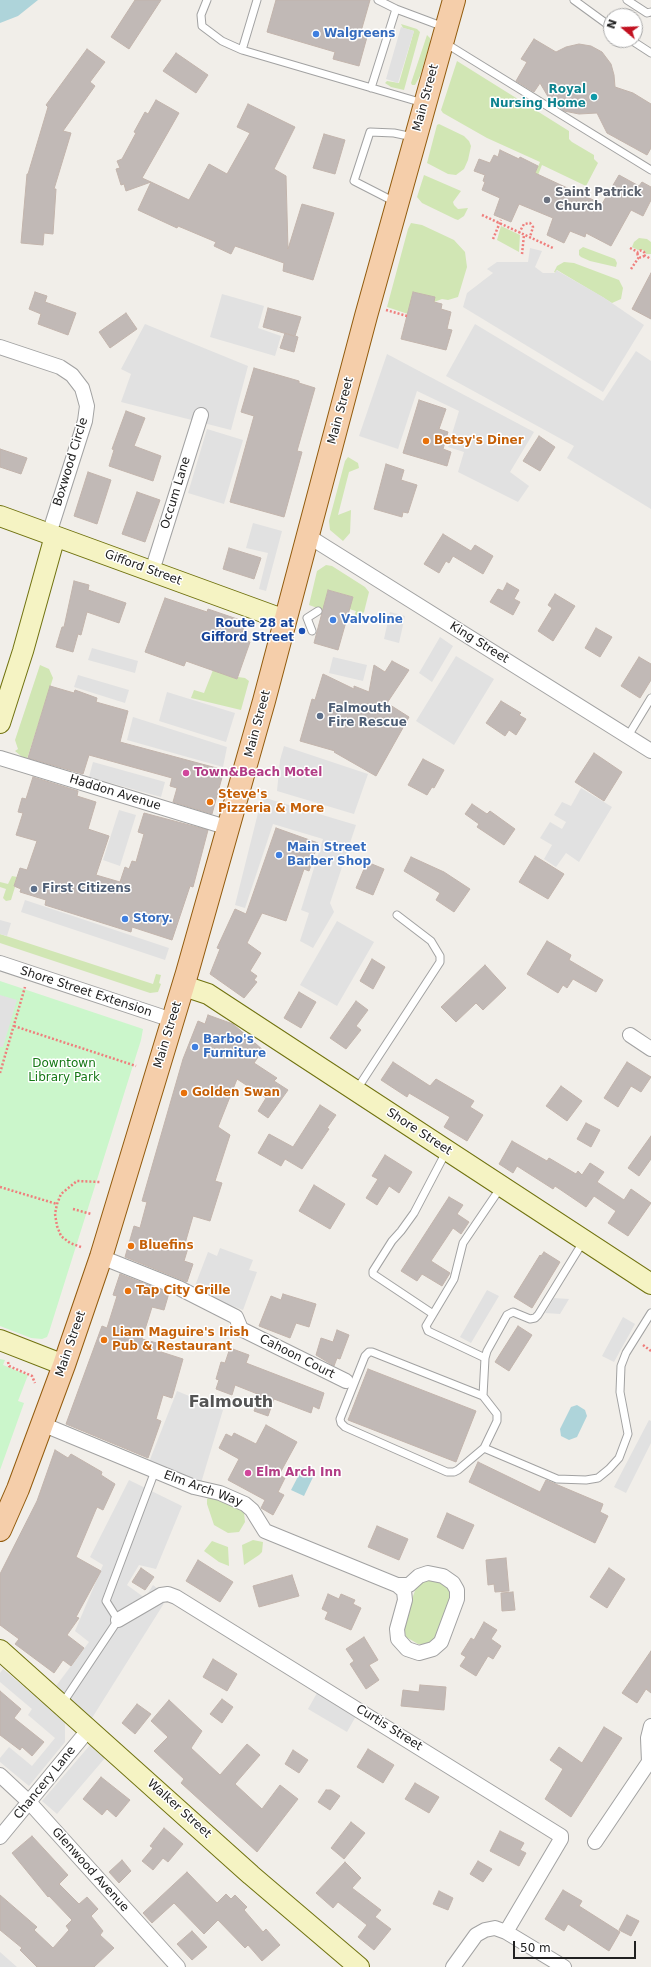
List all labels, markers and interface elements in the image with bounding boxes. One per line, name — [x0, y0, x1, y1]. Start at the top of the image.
north arrow — [603, 8, 643, 48]
text: N — [604, 18, 620, 31]
place label: Walgreens — [324, 27, 395, 41]
marker: Walgreens — [311, 29, 321, 39]
street label: Main Street — [410, 63, 442, 133]
place label: Royal Nursing Home — [490, 83, 586, 111]
marker: Royal Nursing Home — [589, 92, 599, 102]
place label: Saint Patrick Church — [555, 186, 642, 214]
marker: Saint Patrick Church — [542, 195, 552, 205]
street label: Main Street — [325, 376, 357, 446]
street label: Boxwood Circle — [51, 416, 91, 508]
place label: Betsy's Diner — [434, 434, 524, 448]
marker: Betsy's Diner — [421, 436, 431, 446]
street label: Occum Lane — [158, 455, 194, 531]
street label: Gifford Street — [103, 547, 183, 589]
place label: Valvoline — [341, 613, 403, 627]
marker: Valvoline — [328, 615, 338, 625]
place label: Route 28 at Gifford Street — [201, 617, 294, 645]
street label: King Street — [447, 619, 511, 667]
marker: Route 28 at Gifford Street — [297, 626, 307, 636]
street label: Main Street — [242, 689, 274, 759]
place label: Falmouth Fire Rescue — [328, 702, 407, 730]
marker: Falmouth Fire Rescue — [315, 711, 325, 721]
place label: Town&Beach Motel — [194, 766, 322, 780]
marker: Town&Beach Motel — [181, 768, 191, 778]
street label: Haddon Avenue — [67, 772, 163, 814]
place label: Steve's Pizzeria & More — [218, 788, 324, 816]
marker: Steve's Pizzeria & More — [205, 797, 215, 807]
place label: Main Street Barber Shop — [287, 841, 371, 869]
marker: Main Street Barber Shop — [274, 850, 284, 860]
place label: First Citizens — [42, 882, 131, 896]
marker: First Citizens — [29, 884, 39, 894]
place label: Story. — [133, 912, 173, 926]
marker: Story. — [120, 914, 130, 924]
street label: Shore Street Extension — [18, 964, 154, 1020]
street label: Main Street — [151, 1000, 185, 1070]
place label: Barbo's Furniture — [203, 1033, 266, 1061]
marker: Barbo's Furniture — [190, 1042, 200, 1052]
park label: Downtown Library Park — [28, 1057, 100, 1085]
place label: Golden Swan — [192, 1086, 280, 1100]
marker: Golden Swan — [179, 1088, 189, 1098]
street label: Shore Street — [384, 1106, 454, 1158]
place label: Bluefins — [139, 1239, 194, 1253]
marker: Bluefins — [126, 1241, 136, 1251]
place label: Tap City Grille — [136, 1284, 230, 1298]
marker: Tap City Grille — [123, 1286, 133, 1296]
street label: Main Street — [53, 1309, 89, 1379]
place label: Liam Maguire's Irish Pub & Restaurant — [112, 1326, 249, 1354]
street label: Cahoon Court — [257, 1332, 337, 1382]
marker: Liam Maguire's Irish Pub & Restaurant — [99, 1335, 109, 1345]
district label: Falmouth — [189, 1393, 273, 1413]
place label: Elm Arch Inn — [256, 1466, 342, 1480]
street label: Elm Arch Way — [162, 1468, 244, 1510]
marker: Elm Arch Inn — [243, 1468, 253, 1478]
street label: Curtis Street — [353, 1702, 425, 1754]
street label: Chancery Lane — [11, 1744, 79, 1822]
street label: Walker Street — [144, 1777, 214, 1841]
street label: Glenwood Avenue — [48, 1825, 132, 1915]
scale bar — [515, 1933, 638, 1959]
text: 50 m — [520, 1941, 551, 1955]

